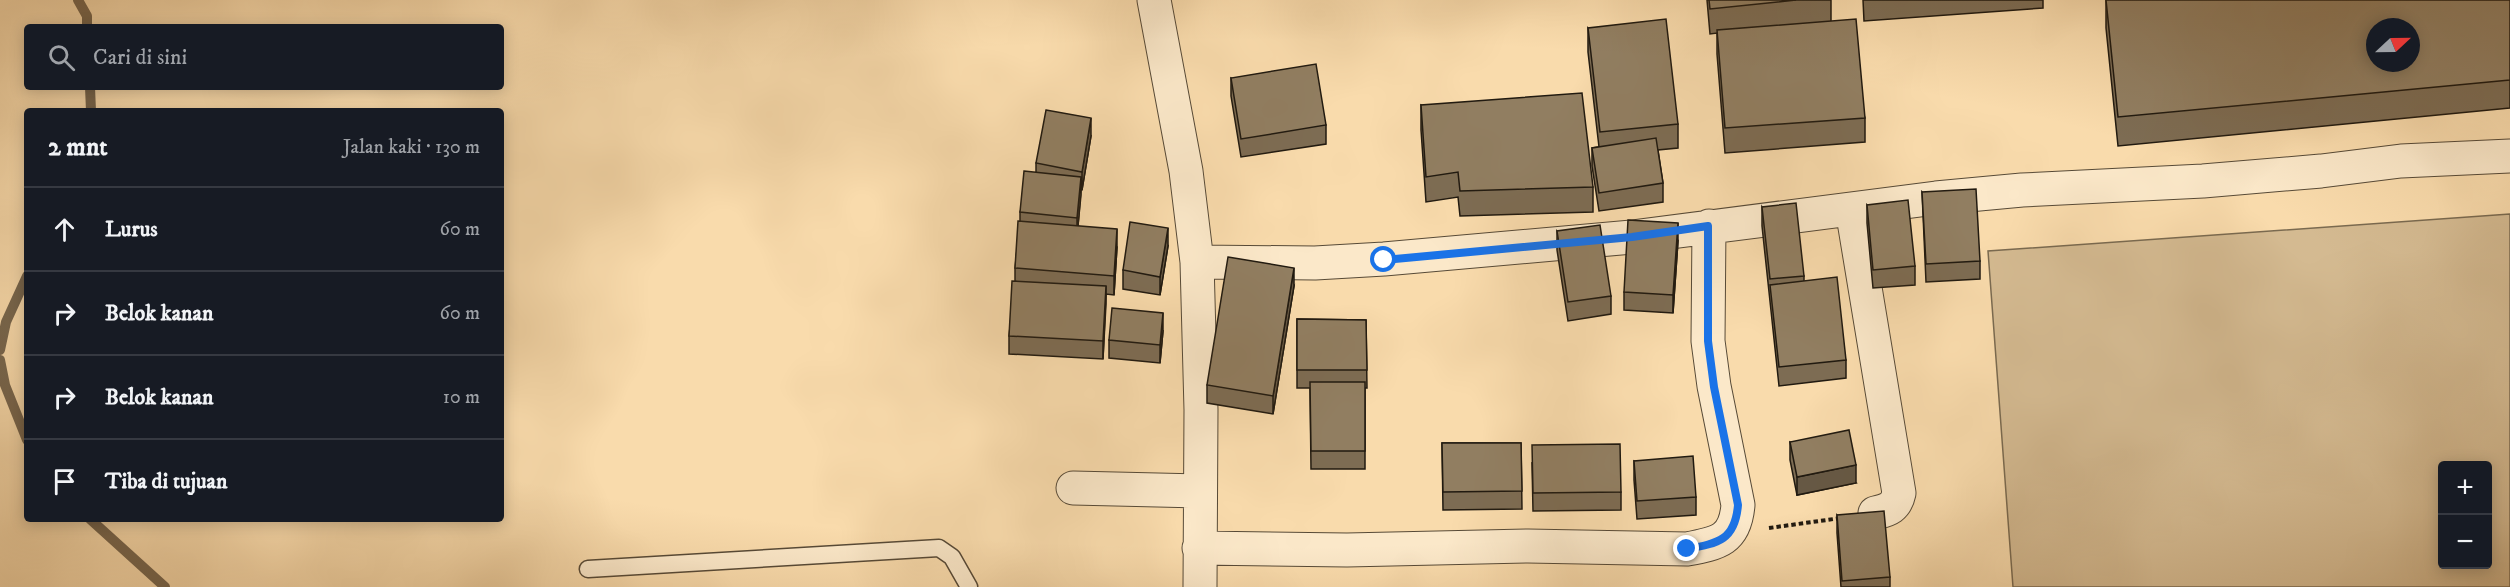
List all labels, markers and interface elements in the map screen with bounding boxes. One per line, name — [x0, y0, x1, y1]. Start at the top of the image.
north arrow — [2366, 18, 2420, 72]
search box — [24, 24, 504, 90]
icon: search — [45, 41, 78, 74]
text: Cari di sini — [93, 44, 187, 71]
text: 2 mnt — [48, 131, 108, 164]
text: Jalan kaki · 130 m — [343, 135, 480, 160]
icon: ahead — [48, 213, 81, 246]
text: Lurus — [105, 216, 158, 243]
text: 60 m — [440, 217, 480, 242]
route start — [1370, 246, 1396, 272]
icon: right — [48, 297, 81, 330]
text: Belok kanan — [105, 300, 213, 327]
text: 60 m — [440, 301, 480, 326]
icon: right — [48, 381, 81, 414]
text: Belok kanan — [105, 384, 213, 411]
text: 10 m — [443, 385, 480, 410]
map controls — [2438, 461, 2492, 569]
button: + — [2438, 461, 2492, 515]
icon: arrive — [48, 465, 81, 498]
text: Tiba di tujuan — [105, 468, 227, 495]
button: − — [2438, 515, 2492, 569]
route end — [1673, 535, 1699, 561]

